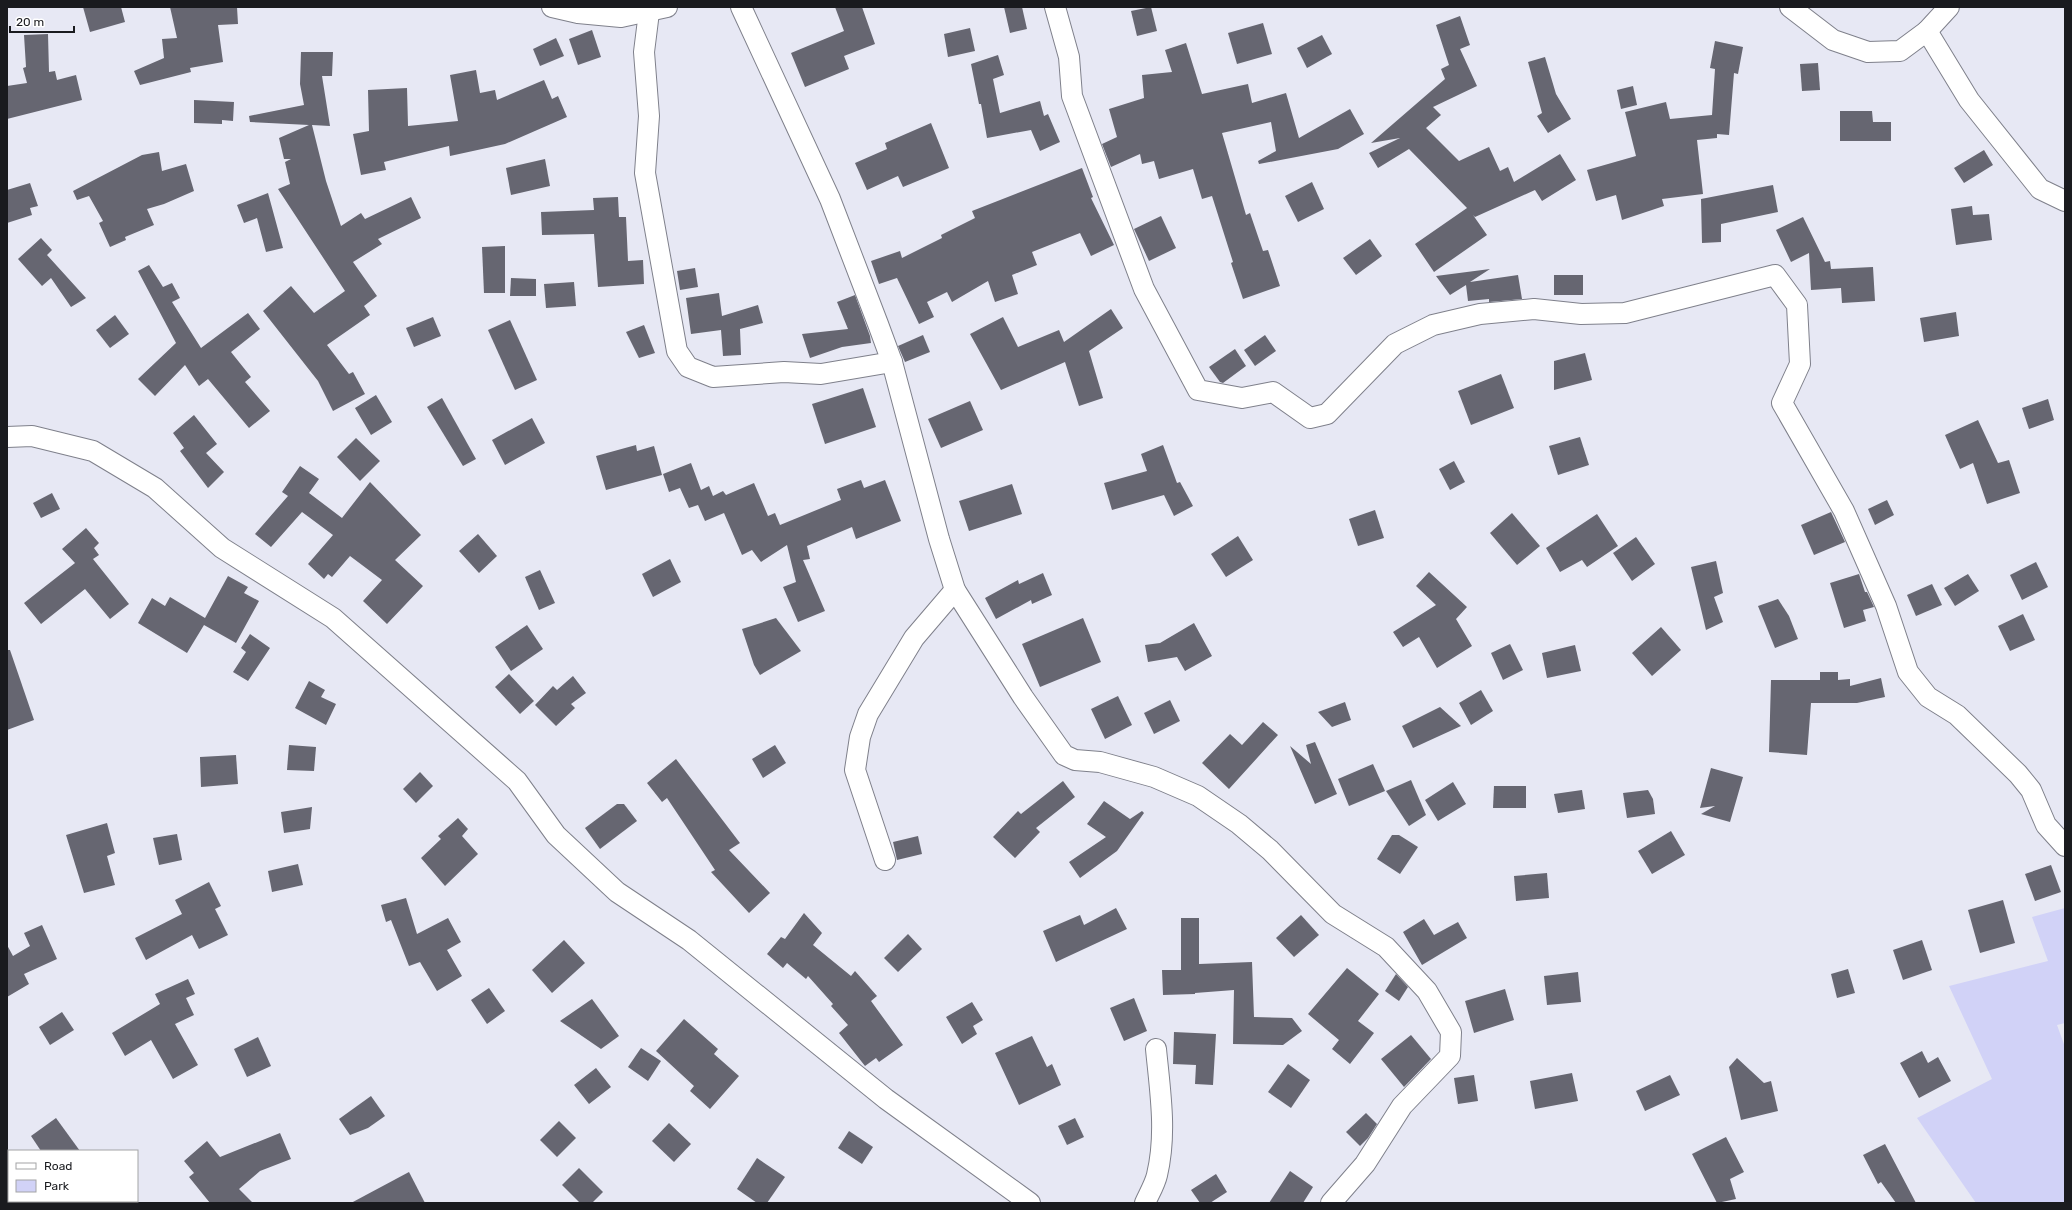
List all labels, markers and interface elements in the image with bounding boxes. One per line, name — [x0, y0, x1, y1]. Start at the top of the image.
scale bar — [10, 8, 74, 34]
text: 20 m — [16, 15, 44, 29]
legend — [8, 1150, 138, 1202]
text: Road — [44, 1159, 72, 1173]
text: Park — [44, 1179, 70, 1193]

